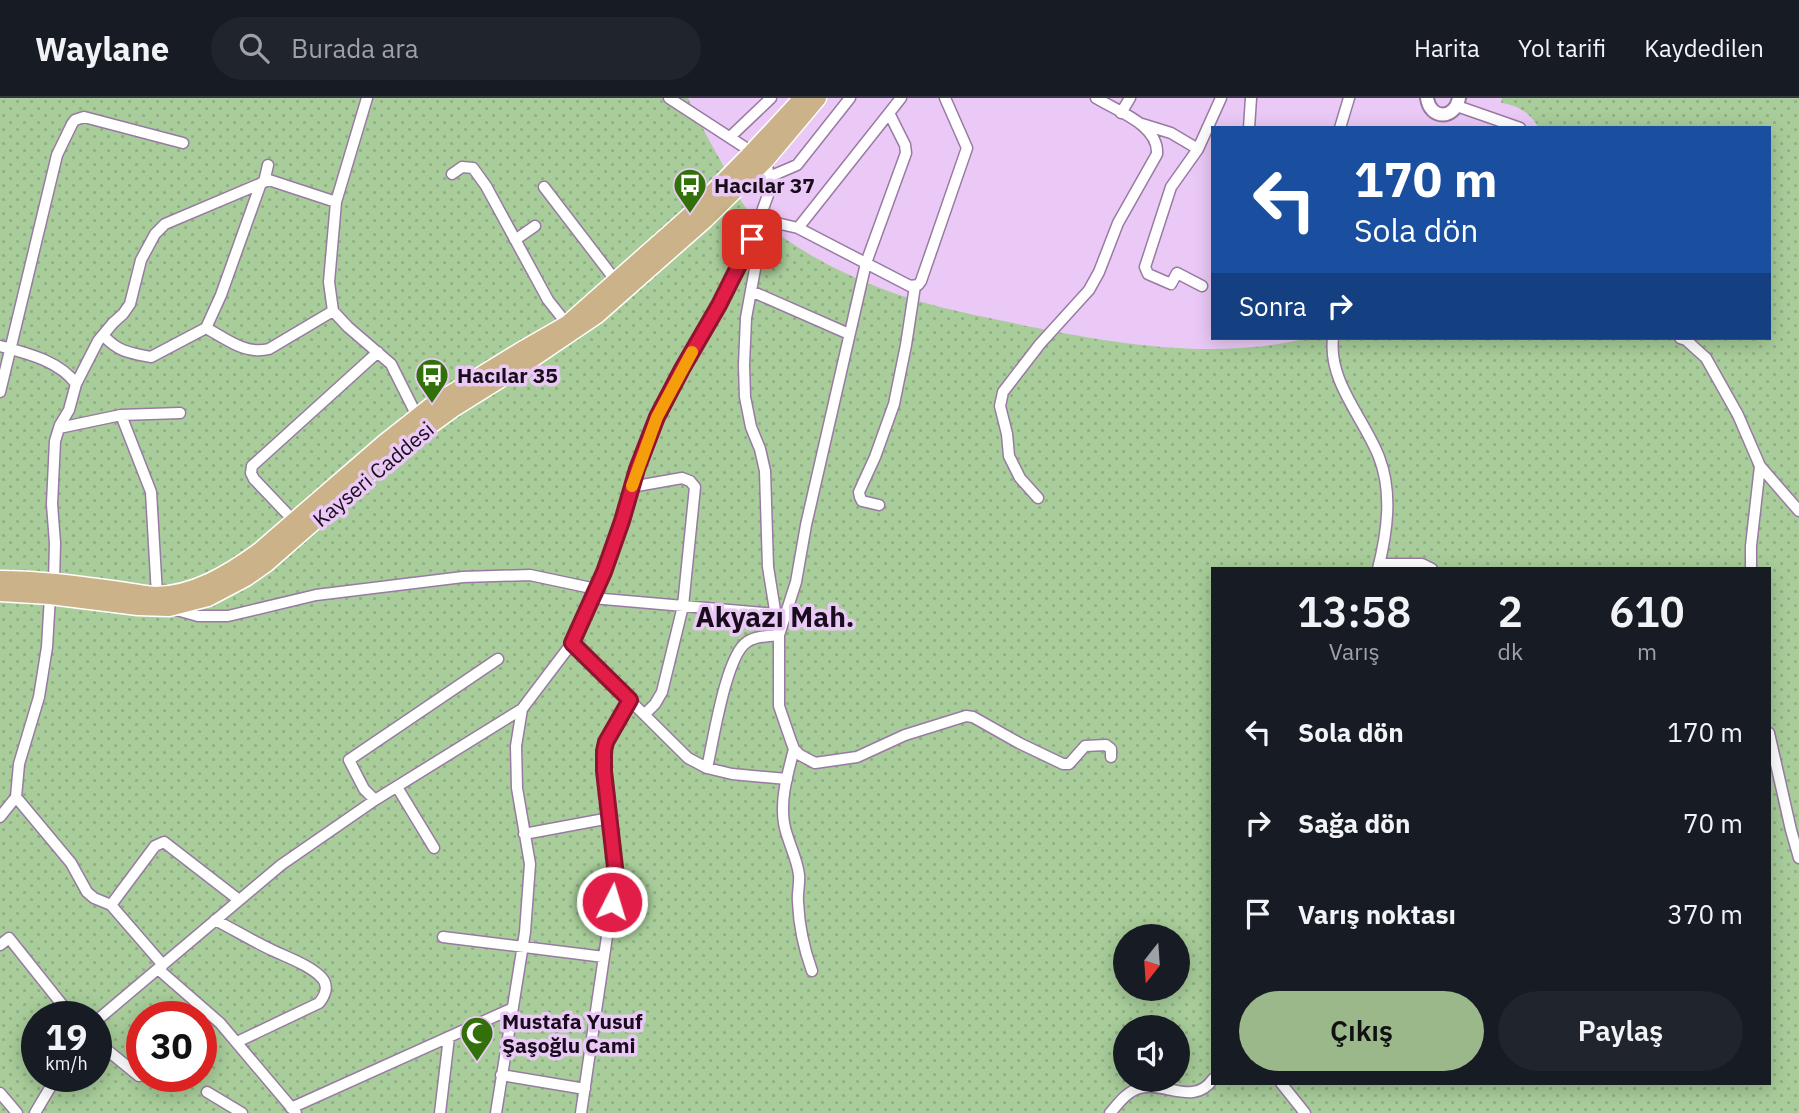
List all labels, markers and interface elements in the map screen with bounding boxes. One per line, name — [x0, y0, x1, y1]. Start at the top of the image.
search box — [211, 17, 701, 80]
text: Waylane — [35, 27, 169, 70]
icon: search — [235, 29, 273, 67]
text: Burada ara — [291, 31, 419, 65]
text: Harita — [1414, 32, 1480, 64]
text: Yol tarifi — [1518, 32, 1606, 64]
text: Kaydedilen — [1644, 32, 1764, 64]
text: 170 m — [1354, 147, 1498, 210]
icon: left — [1239, 154, 1330, 245]
bus stop icon: Hacılar 37 — [671, 166, 709, 215]
place label: Hacılar 37 — [714, 171, 815, 199]
pin — [722, 209, 782, 269]
text: Sola dön — [1354, 209, 1479, 251]
icon: arrive — [733, 220, 771, 258]
icon: right — [1321, 287, 1359, 325]
text: Sonra — [1239, 289, 1307, 323]
bus stop icon: Hacılar 35 — [413, 356, 451, 405]
place label: Hacılar 35 — [457, 361, 558, 389]
street label: Kayseri Caddesi — [307, 415, 439, 533]
text: 13:58 — [1297, 584, 1411, 639]
text: 2 — [1498, 584, 1523, 639]
text: 610 — [1609, 584, 1685, 639]
district label: Akyazı Mah. — [695, 598, 855, 635]
text: Varış — [1329, 636, 1380, 666]
text: dk — [1498, 636, 1523, 666]
text: m — [1637, 636, 1657, 666]
icon: left — [1239, 713, 1277, 751]
text: Sola dön — [1298, 715, 1404, 749]
text: 170 m — [1667, 715, 1743, 749]
icon: right — [1239, 804, 1277, 842]
text: Sağa dön — [1298, 806, 1410, 840]
text: 70 m — [1683, 806, 1743, 840]
position arrow — [575, 865, 649, 939]
icon: arrive — [1239, 895, 1277, 933]
text: Varış noktası — [1298, 897, 1456, 931]
text: 370 m — [1667, 897, 1743, 931]
north arrow — [1113, 924, 1190, 1001]
map controls — [1113, 924, 1190, 1092]
button: Çıkış — [1239, 991, 1484, 1071]
button: Paylaş — [1498, 991, 1743, 1071]
speed limit sign: 30 — [126, 1001, 217, 1092]
place label: Mustafa Yusuf Şaşoğlu Cami — [502, 1007, 643, 1059]
text: 19 — [45, 1014, 88, 1060]
mosque icon: Mustafa Yusuf Şaşoğlu Cami — [458, 1014, 496, 1063]
button: sound — [1113, 1015, 1190, 1092]
text: km/h — [45, 1052, 88, 1075]

